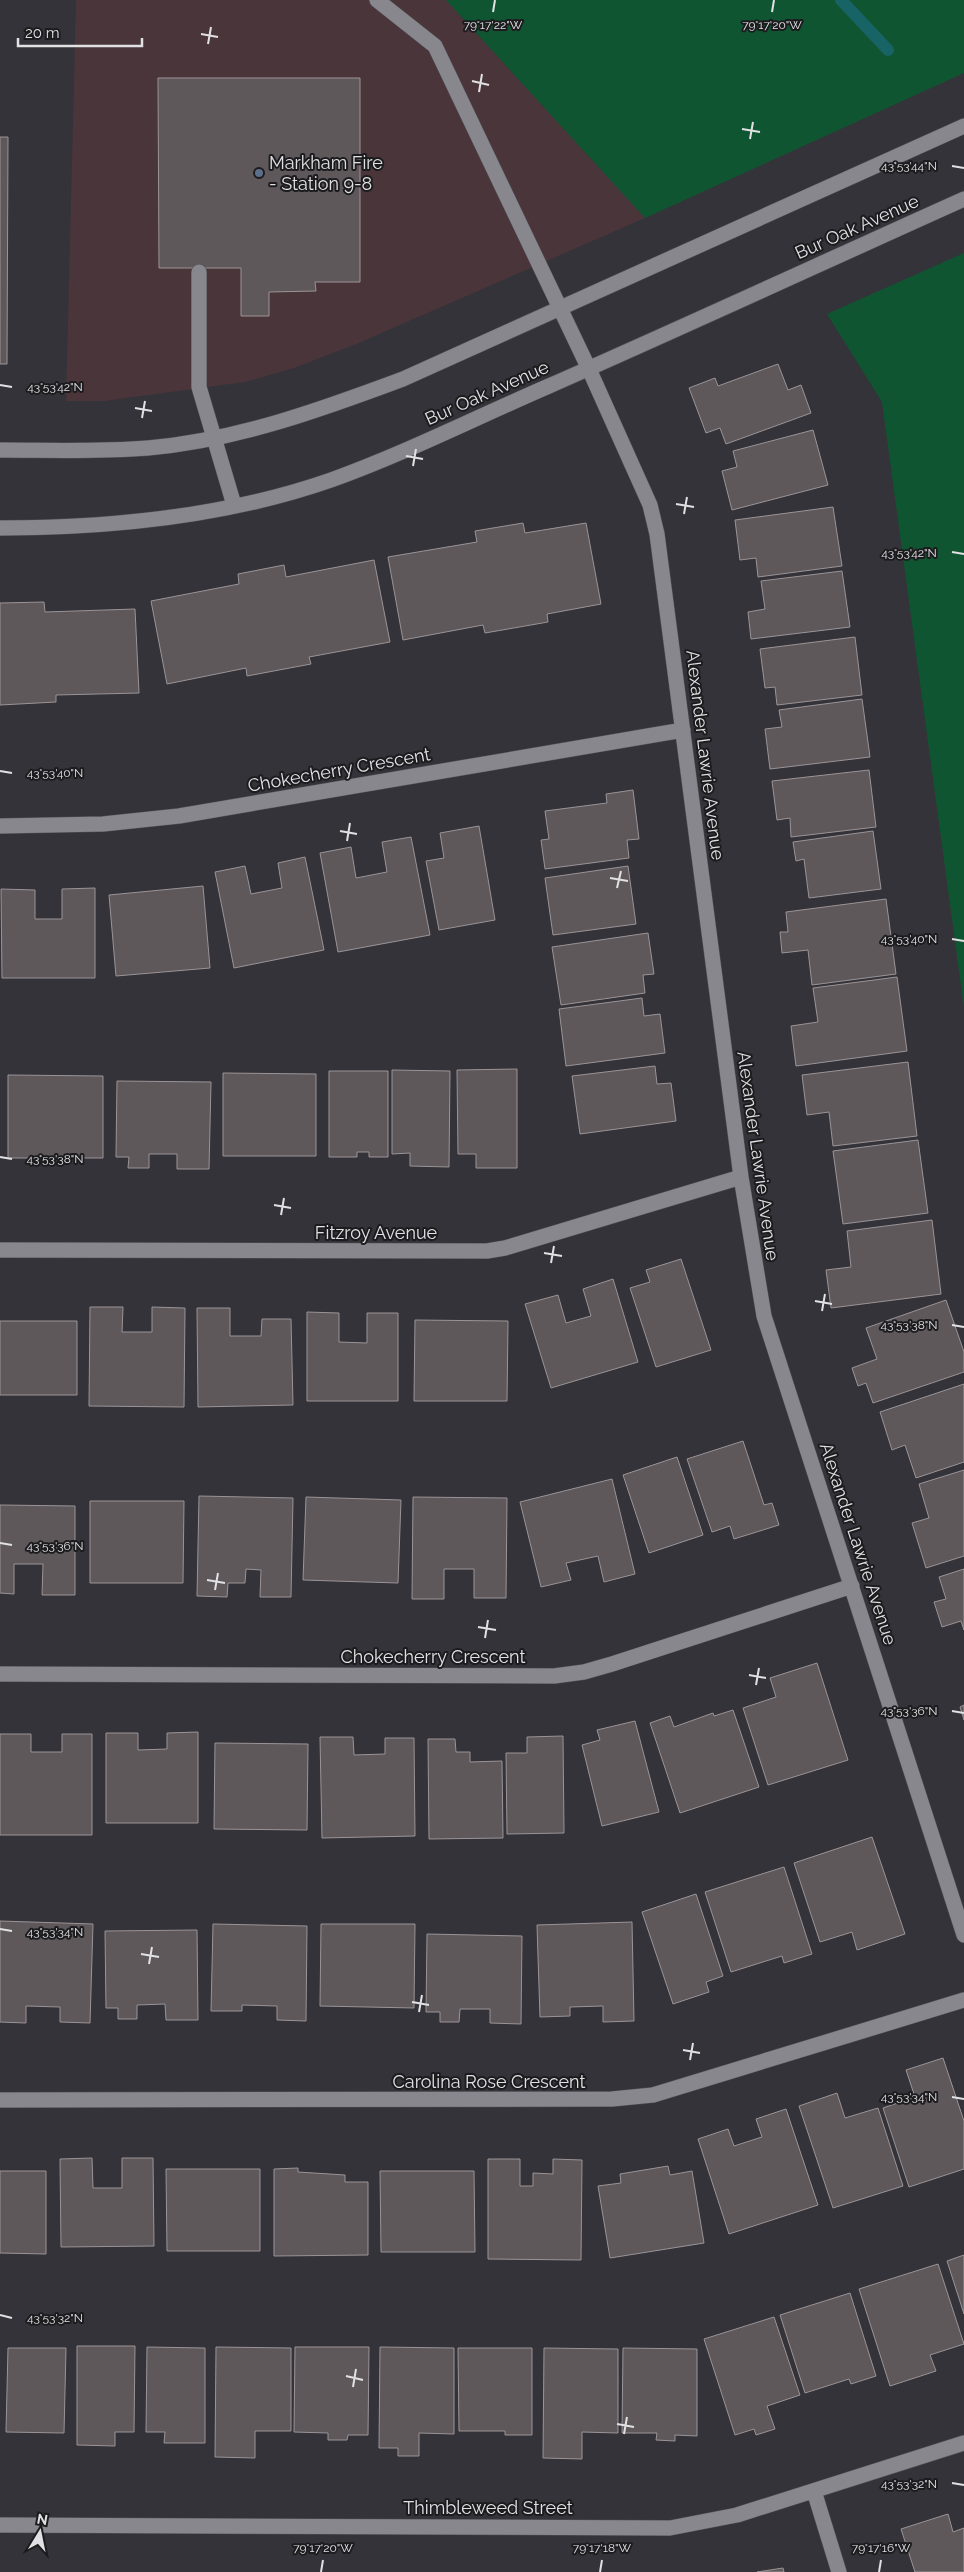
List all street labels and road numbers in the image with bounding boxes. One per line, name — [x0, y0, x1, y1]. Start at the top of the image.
street label: Bur Oak Avenue — [792, 190, 922, 263]
street label: Bur Oak Avenue — [422, 356, 552, 429]
street label: Alexander Lawrie Avenue — [682, 649, 729, 862]
street label: Chokecherry Crescent — [246, 743, 432, 796]
street label: Alexander Lawrie Avenue — [733, 1050, 784, 1263]
street label: Fitzroy Avenue — [315, 1222, 438, 1243]
street label: Alexander Lawrie Avenue — [816, 1440, 901, 1648]
street label: Chokecherry Crescent — [340, 1646, 526, 1667]
street label: Carolina Rose Crescent — [392, 2071, 586, 2092]
street label: Thimbleweed Street — [403, 2497, 573, 2518]

